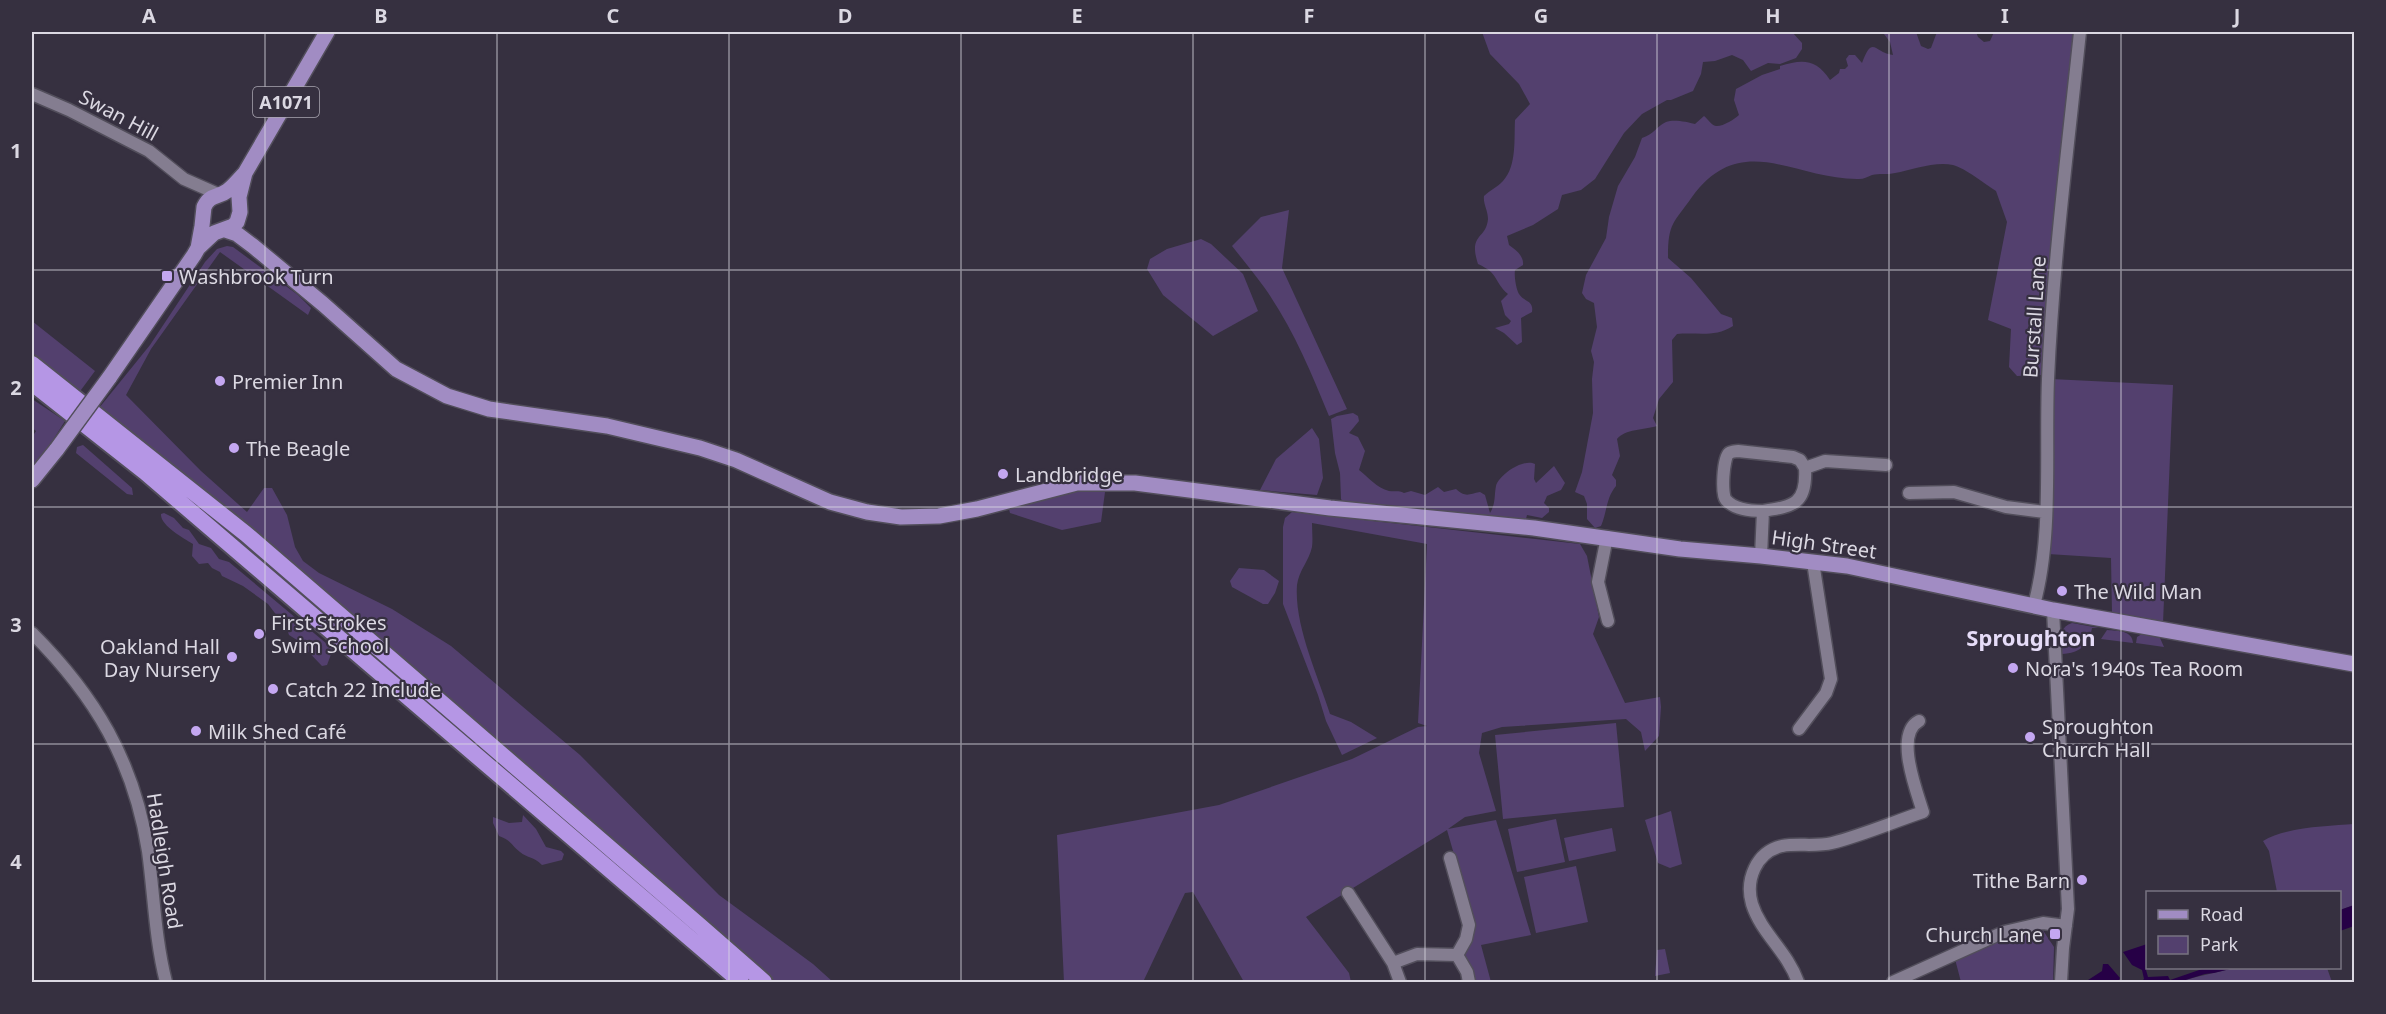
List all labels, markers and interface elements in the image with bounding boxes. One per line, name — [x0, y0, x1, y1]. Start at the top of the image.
text: A — [142, 2, 156, 29]
text: B — [374, 2, 388, 29]
text: C — [607, 2, 620, 29]
text: D — [838, 2, 852, 29]
text: E — [1071, 2, 1083, 29]
text: F — [1304, 2, 1314, 29]
text: G — [1534, 2, 1548, 29]
text: H — [1765, 2, 1781, 29]
text: I — [2001, 2, 2009, 29]
text: J — [2232, 2, 2240, 29]
street label: Swan Hill — [75, 83, 163, 147]
road number: A1071 — [253, 87, 319, 117]
text: 1 — [10, 137, 22, 164]
street label: Burstall Lane — [2016, 255, 2052, 379]
place label: Washbrook Turn — [179, 263, 334, 290]
marker: Washbrook Turn — [160, 269, 174, 283]
place label: Premier Inn — [232, 368, 343, 395]
text: 2 — [10, 374, 22, 401]
marker: Premier Inn — [213, 374, 227, 388]
place label: The Beagle — [246, 435, 350, 462]
marker: The Beagle — [227, 441, 241, 455]
place label: Landbridge — [1015, 461, 1123, 488]
marker: Landbridge — [996, 467, 1010, 481]
street label: High Street — [1770, 523, 1878, 565]
place label: The Wild Man — [2074, 578, 2202, 605]
marker: The Wild Man — [2055, 584, 2069, 598]
place label: First Strokes Swim School — [271, 609, 389, 659]
text: 3 — [10, 611, 22, 638]
district label: Sproughton — [1966, 622, 2096, 652]
marker: First Strokes Swim School — [252, 627, 266, 641]
place label: Oakland Hall Day Nursery — [100, 633, 221, 683]
marker: Oakland Hall Day Nursery — [225, 650, 239, 664]
place label: Nora's 1940s Tea Room — [2025, 655, 2243, 682]
marker: Nora's 1940s Tea Room — [2006, 661, 2020, 675]
place label: Catch 22 Include — [285, 676, 441, 703]
marker: Catch 22 Include — [266, 682, 280, 696]
place label: Sproughton Church Hall — [2042, 713, 2154, 763]
place label: Milk Shed Café — [208, 718, 346, 745]
marker: Milk Shed Café — [189, 724, 203, 738]
marker: Sproughton Church Hall — [2023, 730, 2037, 744]
street label: Hadleigh Road — [141, 791, 189, 931]
text: 4 — [10, 848, 22, 875]
place label: Tithe Barn — [1973, 867, 2070, 894]
marker: Tithe Barn — [2075, 873, 2089, 887]
legend — [2146, 891, 2341, 969]
text: Road — [2200, 902, 2243, 926]
place label: Church Lane — [1925, 921, 2043, 948]
marker: Church Lane — [2048, 927, 2062, 941]
text: Park — [2200, 932, 2238, 956]

